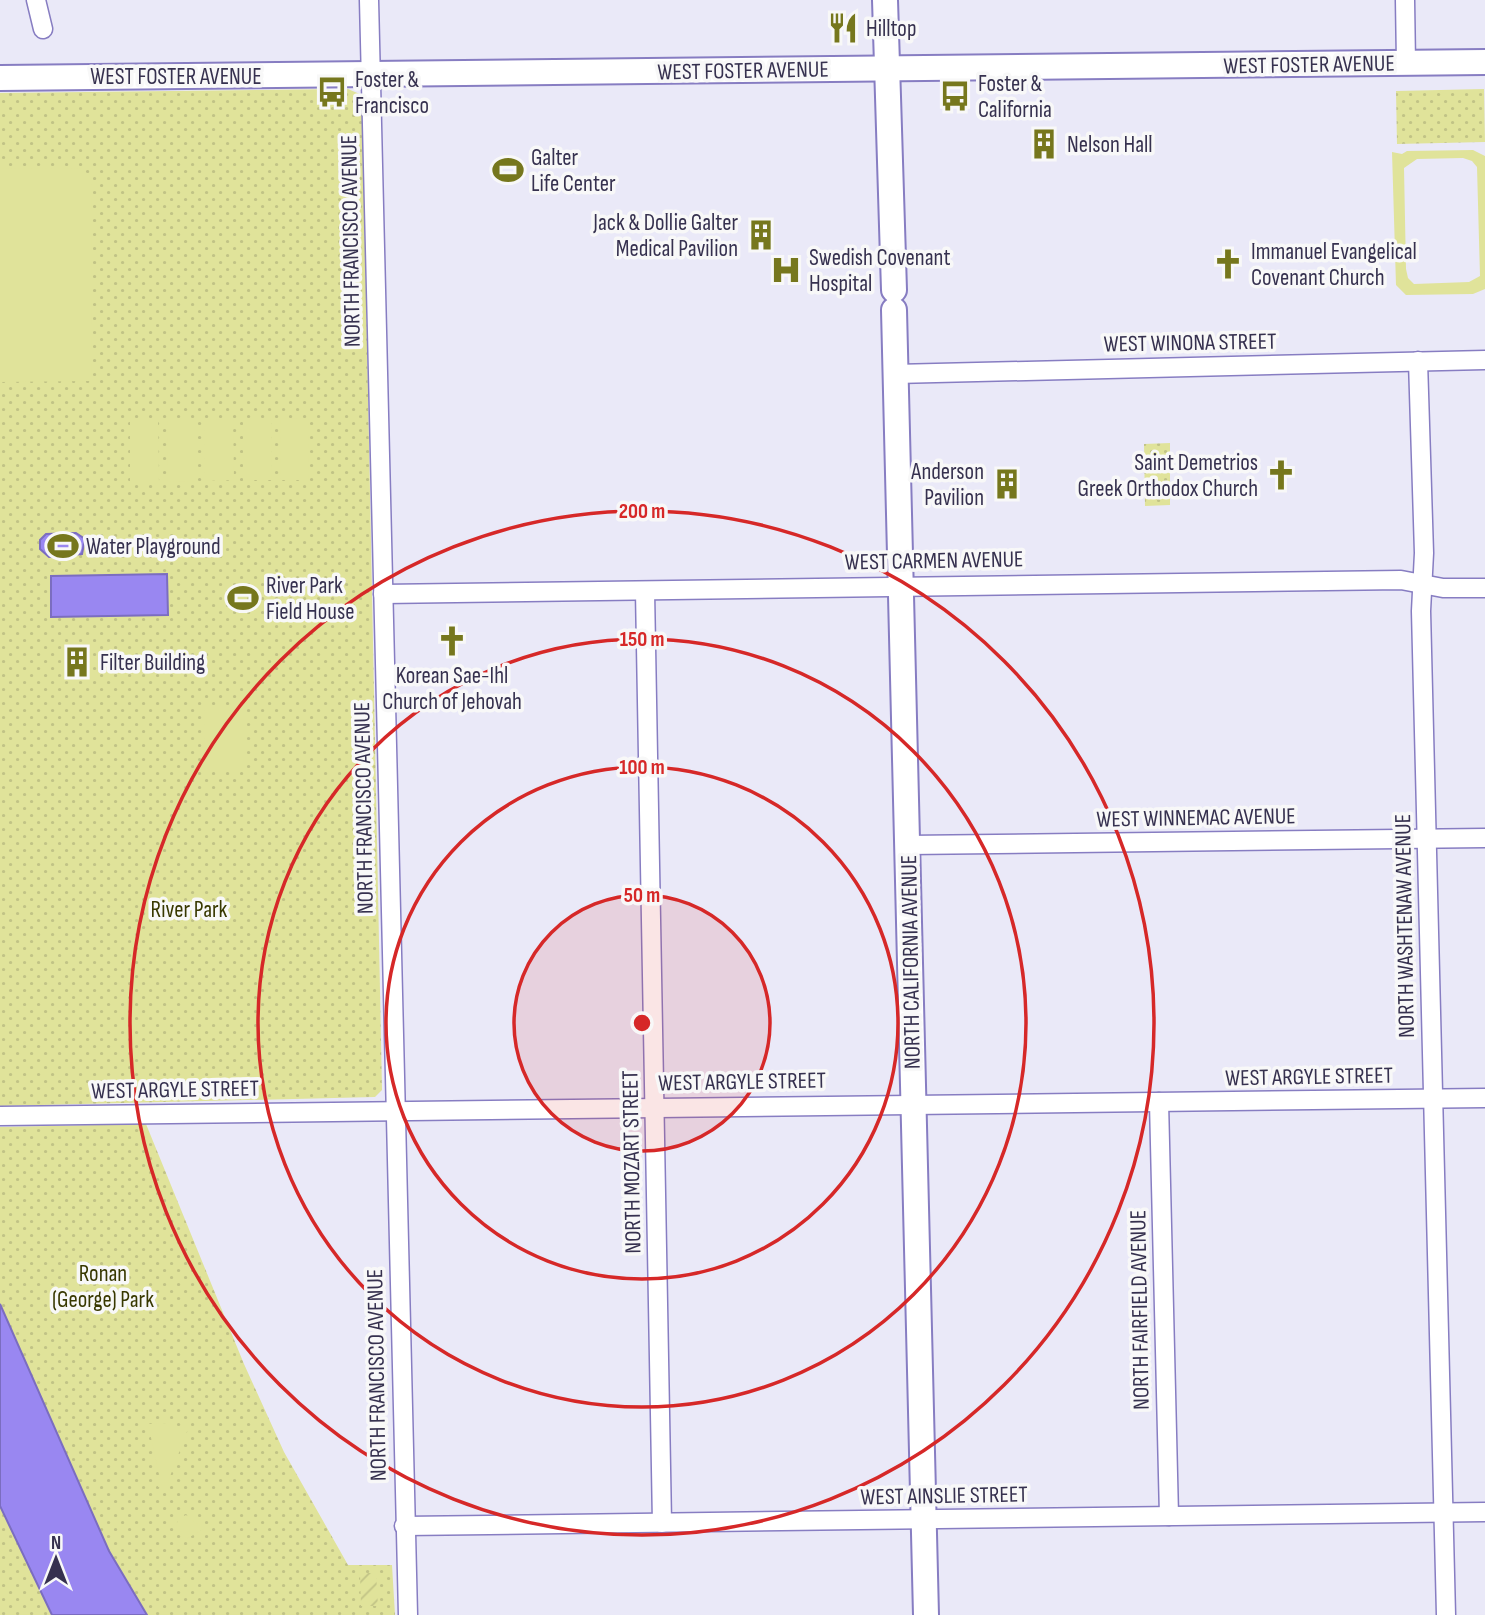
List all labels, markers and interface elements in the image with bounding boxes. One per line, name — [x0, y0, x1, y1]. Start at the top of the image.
restaurant icon: Hilltop — [826, 11, 860, 45]
place label: Hilltop — [866, 15, 916, 43]
street label: WEST FOSTER AVENUE — [1223, 50, 1395, 80]
street label: WEST FOSTER AVENUE — [657, 56, 829, 86]
street label: WEST FOSTER AVENUE — [90, 63, 262, 91]
place label: Foster & Francisco — [355, 66, 429, 120]
place label: Foster & California — [978, 70, 1052, 124]
bus stop icon: Foster & Francisco — [315, 75, 349, 109]
bus stop icon: Foster & California — [938, 79, 972, 113]
building icon: Nelson Hall — [1027, 127, 1061, 161]
place label: Nelson Hall — [1067, 131, 1153, 159]
street label: NORTH FRANCISCO AVENUE — [335, 135, 367, 347]
place label: Galter Life Center — [531, 144, 616, 198]
sports icon: Galter Life Center — [491, 153, 525, 187]
place label: Jack & Dollie Galter Medical Pavilion — [592, 209, 738, 263]
building icon: Jack & Dollie Galter Medical Pavilion — [744, 218, 778, 252]
place label: Immanuel Evangelical Covenant Church — [1251, 238, 1417, 292]
place label: Swedish Covenant Hospital — [809, 244, 951, 298]
church icon: Immanuel Evangelical Covenant Church — [1211, 247, 1245, 281]
hospital icon: Swedish Covenant Hospital — [769, 253, 803, 287]
street label: WEST WINONA STREET — [1103, 327, 1277, 359]
place label: Saint Demetrios Greek Orthodox Church — [1078, 449, 1258, 503]
place label: Anderson Pavilion — [910, 458, 984, 512]
church icon: Saint Demetrios Greek Orthodox Church — [1264, 458, 1298, 492]
building icon: Anderson Pavilion — [990, 467, 1024, 501]
text: 200 m — [619, 499, 665, 524]
sports icon: Water Playground — [46, 529, 80, 563]
place label: Water Playground — [86, 533, 221, 561]
street label: WEST CARMEN AVENUE — [844, 545, 1024, 577]
place label: River Park Field House — [266, 572, 354, 626]
sports icon: River Park Field House — [226, 581, 260, 615]
church icon: Korean Sae-Ihl Church of Jehovah — [435, 624, 469, 658]
text: 150 m — [620, 627, 664, 652]
building icon: Filter Building — [60, 645, 94, 679]
place label: Filter Building — [100, 649, 205, 677]
place label: Korean Sae-Ihl Church of Jehovah — [382, 662, 522, 716]
street label: NORTH FRANCISCO AVENUE — [348, 702, 380, 914]
text: 100 m — [619, 755, 665, 780]
street label: WEST WINNEMAC AVENUE — [1096, 802, 1296, 834]
street label: NORTH WASHTENAW AVENUE — [1389, 814, 1421, 1038]
street label: NORTH CALIFORNIA AVENUE — [895, 855, 927, 1069]
text: 50 m — [624, 883, 660, 908]
park label: River Park — [151, 896, 228, 924]
centre of rings — [630, 1011, 654, 1035]
street label: WEST ARGYLE STREET — [1225, 1062, 1393, 1092]
street label: WEST ARGYLE STREET — [658, 1067, 826, 1097]
street label: NORTH MOZART STREET — [616, 1070, 648, 1254]
street label: WEST ARGYLE STREET — [91, 1075, 259, 1105]
street label: NORTH FAIRFIELD AVENUE — [1124, 1210, 1156, 1410]
park label: Ronan (George) Park — [52, 1260, 154, 1314]
street label: NORTH FRANCISCO AVENUE — [361, 1269, 393, 1481]
street label: WEST AINSLIE STREET — [860, 1481, 1028, 1511]
north arrow — [21, 1524, 91, 1594]
text: N — [51, 1532, 61, 1555]

